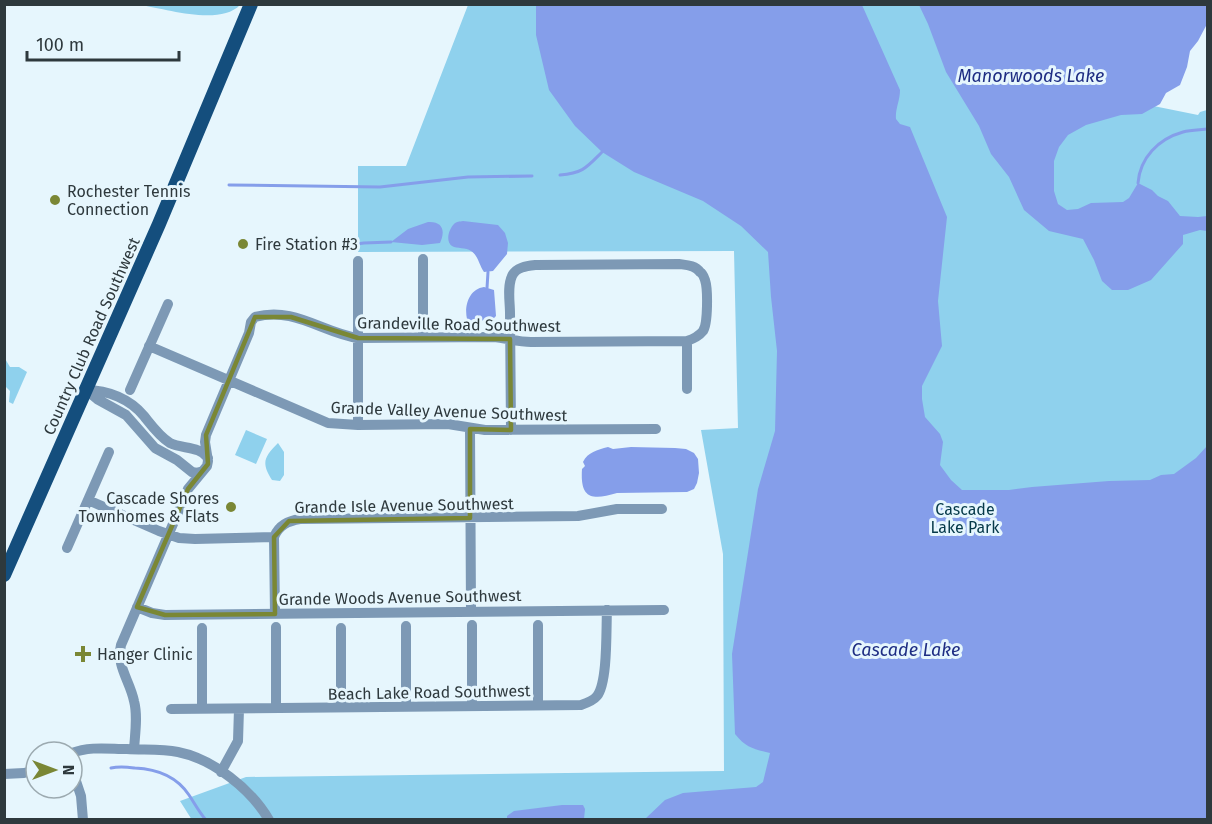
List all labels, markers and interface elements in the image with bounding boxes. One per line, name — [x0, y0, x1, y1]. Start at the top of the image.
scale bar — [27, 24, 178, 62]
text: 100 m — [36, 34, 84, 56]
water label: Manorwoods Lake — [958, 65, 1104, 87]
place label: Rochester Tennis Connection — [67, 182, 191, 219]
marker: Rochester Tennis Connection — [48, 193, 62, 207]
street label: Country Club Road Southwest — [39, 234, 144, 438]
place label: Fire Station #3 — [255, 235, 358, 254]
marker: Fire Station #3 — [236, 237, 250, 251]
street label: Grandeville Road Southwest — [357, 313, 561, 336]
street label: Grande Valley Avenue Southwest — [330, 398, 568, 425]
place label: Cascade Shores Townhomes & Flats — [78, 489, 219, 526]
street label: Grande Isle Avenue Southwest — [294, 494, 514, 517]
marker: Cascade Shores Townhomes & Flats — [224, 500, 238, 514]
park label: Cascade Lake Park — [930, 500, 1000, 537]
street label: Grande Woods Avenue Southwest — [279, 586, 522, 609]
water label: Cascade Lake — [852, 639, 960, 661]
marker: Hanger Clinic — [74, 645, 92, 663]
place label: Hanger Clinic — [97, 645, 193, 664]
street label: Beach Lake Road Southwest — [327, 681, 531, 704]
north arrow — [24, 740, 84, 800]
text: N — [59, 765, 78, 775]

